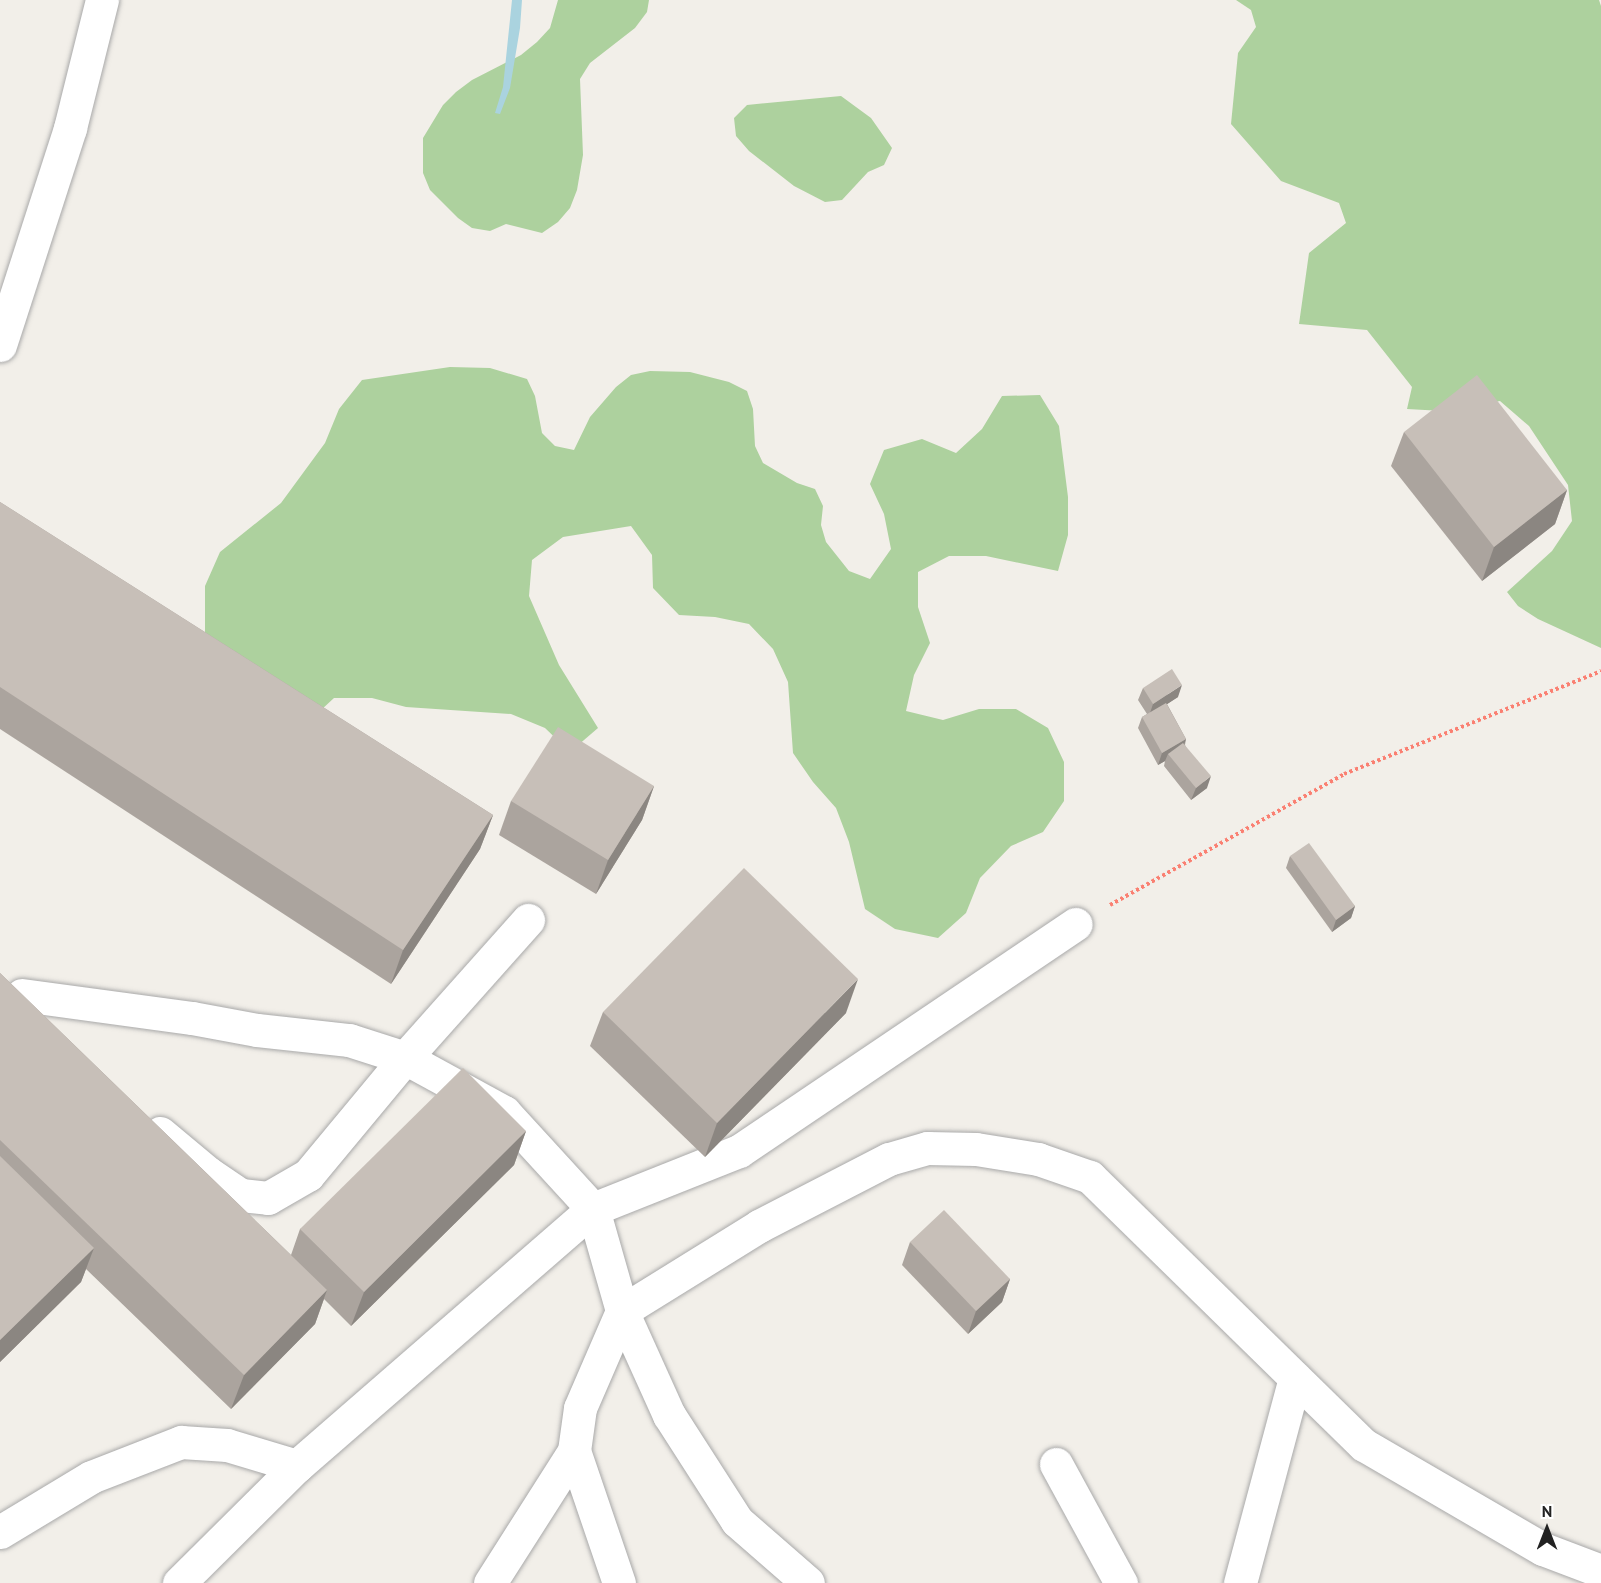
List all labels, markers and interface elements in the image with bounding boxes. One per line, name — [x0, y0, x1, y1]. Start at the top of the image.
north arrow — [1517, 1499, 1577, 1559]
text: N — [1542, 1501, 1552, 1521]

